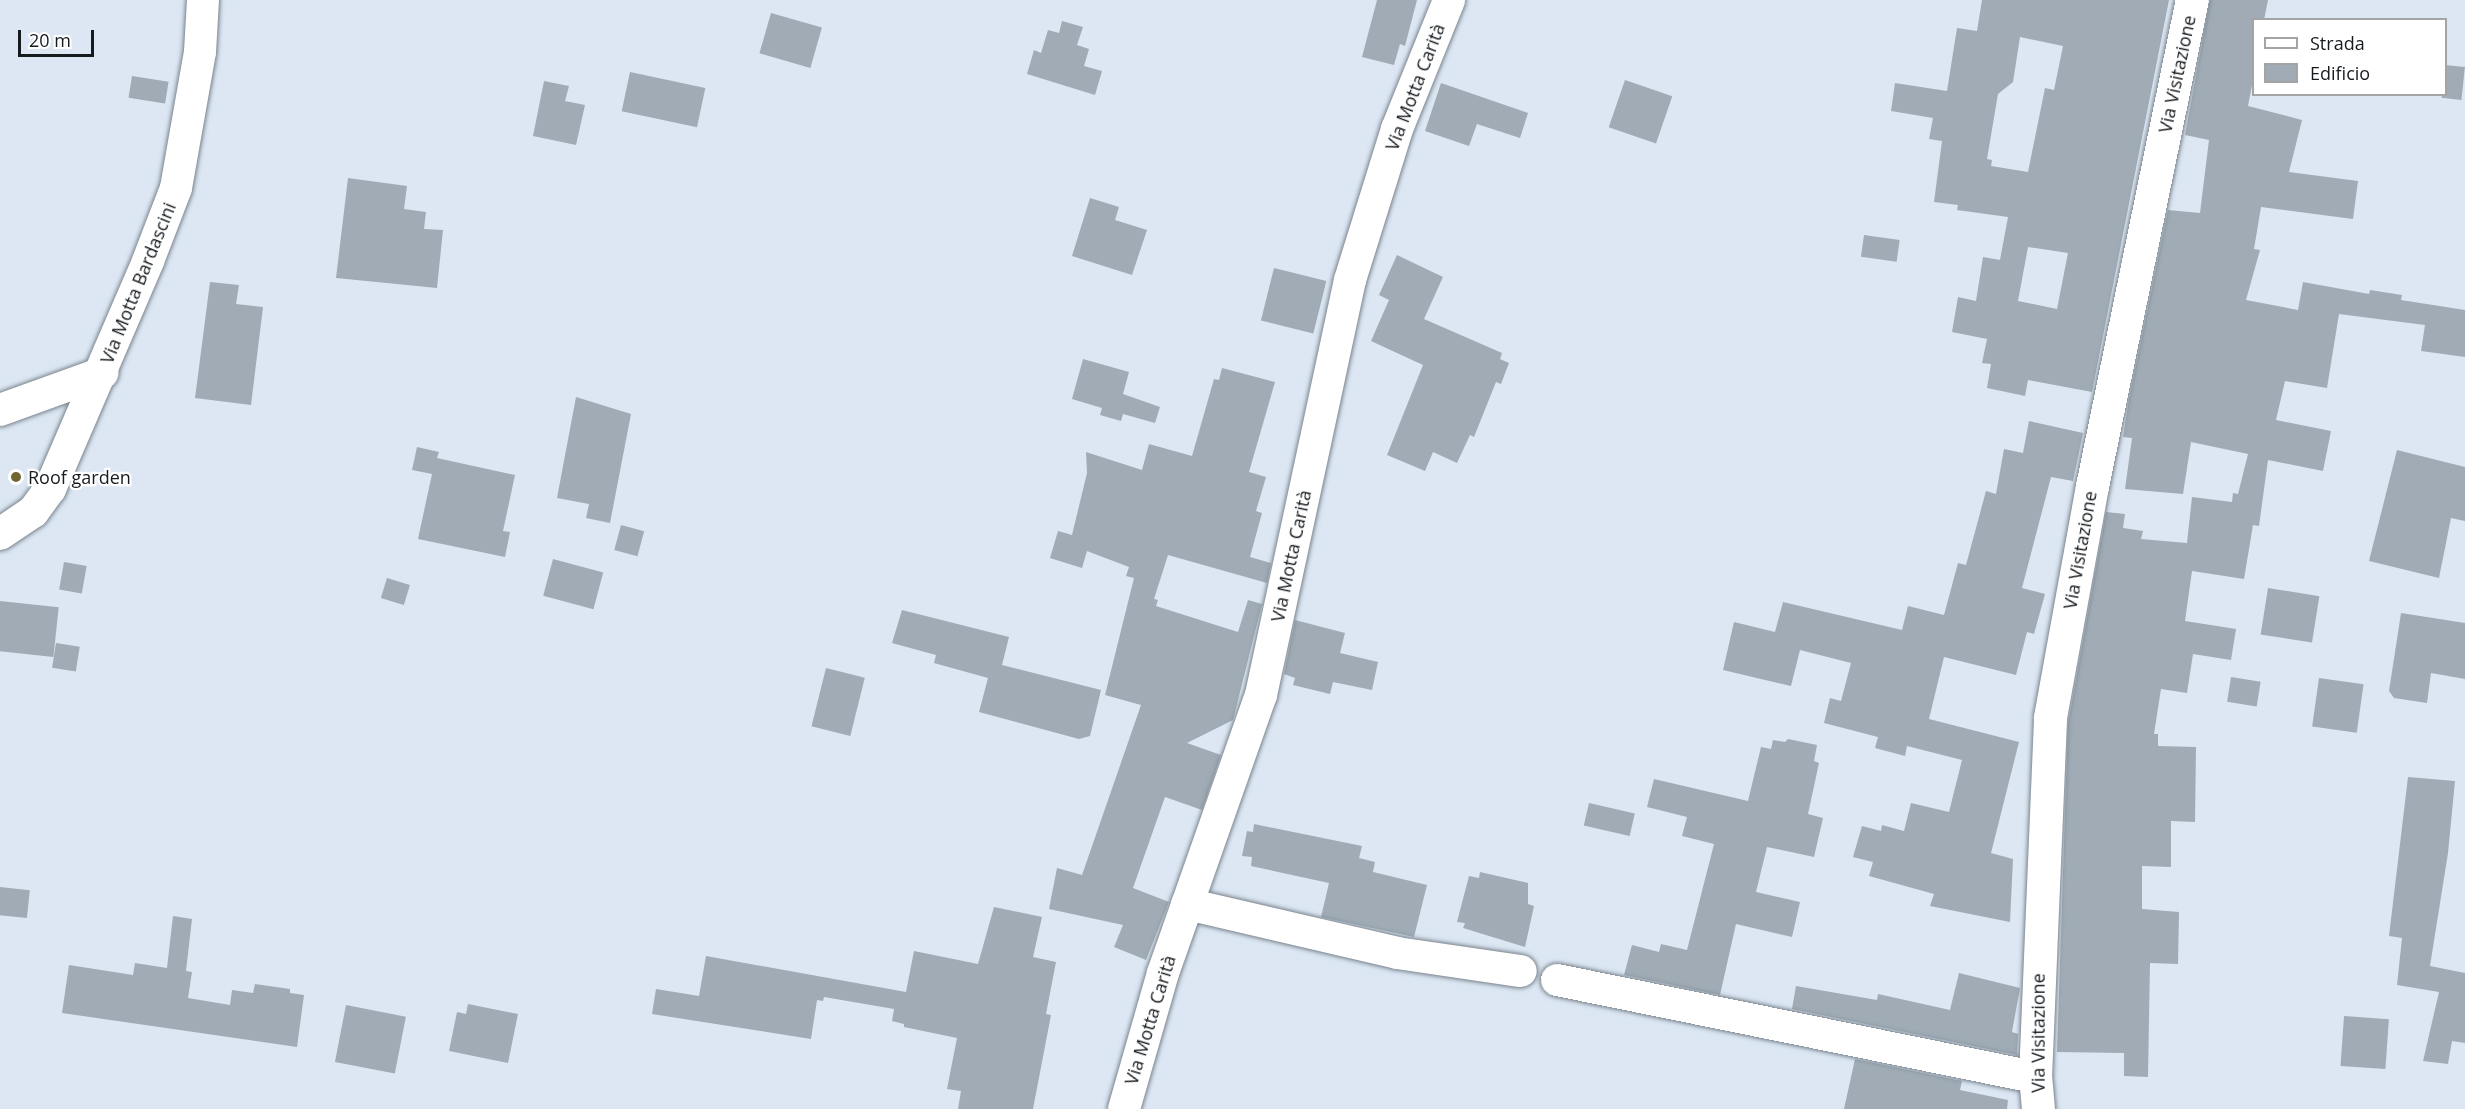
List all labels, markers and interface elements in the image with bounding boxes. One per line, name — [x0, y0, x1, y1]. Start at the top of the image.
street label: Via Visitazione — [2154, 13, 2200, 135]
scale bar — [21, 18, 98, 56]
legend — [2252, 18, 2447, 96]
street label: Via Motta Carità — [1381, 21, 1449, 153]
text: 20 m — [29, 28, 71, 52]
text: Strada — [2310, 31, 2365, 55]
text: Edificio — [2310, 61, 2370, 85]
street label: Via Motta Bardascini — [96, 199, 180, 367]
place label: Roof garden — [28, 466, 131, 488]
marker: Roof garden — [9, 470, 23, 484]
street label: Via Motta Carità — [1266, 488, 1316, 624]
street label: Via Visitazione — [2059, 489, 2101, 611]
street label: Via Motta Carità — [1120, 953, 1180, 1087]
street label: Via Visitazione — [2027, 973, 2049, 1093]

